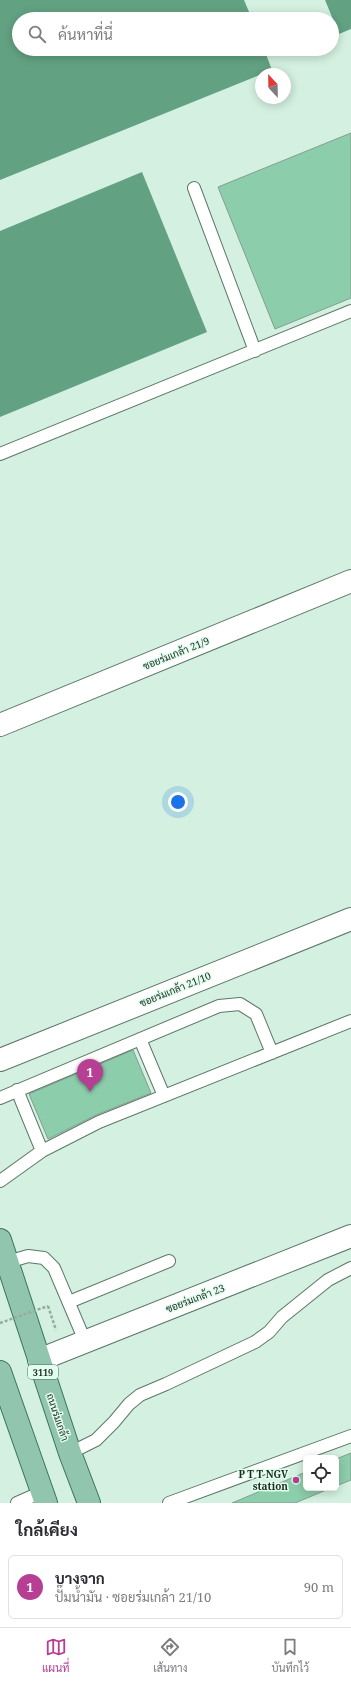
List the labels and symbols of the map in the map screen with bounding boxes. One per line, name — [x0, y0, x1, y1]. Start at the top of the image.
north arrow — [255, 68, 291, 104]
street label: ซอยร่มเกล้า 21/9 — [141, 633, 211, 673]
your location — [168, 792, 188, 812]
street label: ซอยร่มเกล้า 21/10 — [137, 968, 213, 1010]
pin: 1 — [77, 1059, 103, 1092]
street label: ซอยร่มเกล้า 23 — [164, 1280, 227, 1316]
road number: 3119 — [28, 1365, 58, 1379]
street label: ถนนร่มเกล้า — [43, 1392, 73, 1443]
place label: P T T NGV station — [238, 1467, 288, 1493]
marker: P T T NGV station — [291, 1475, 301, 1485]

